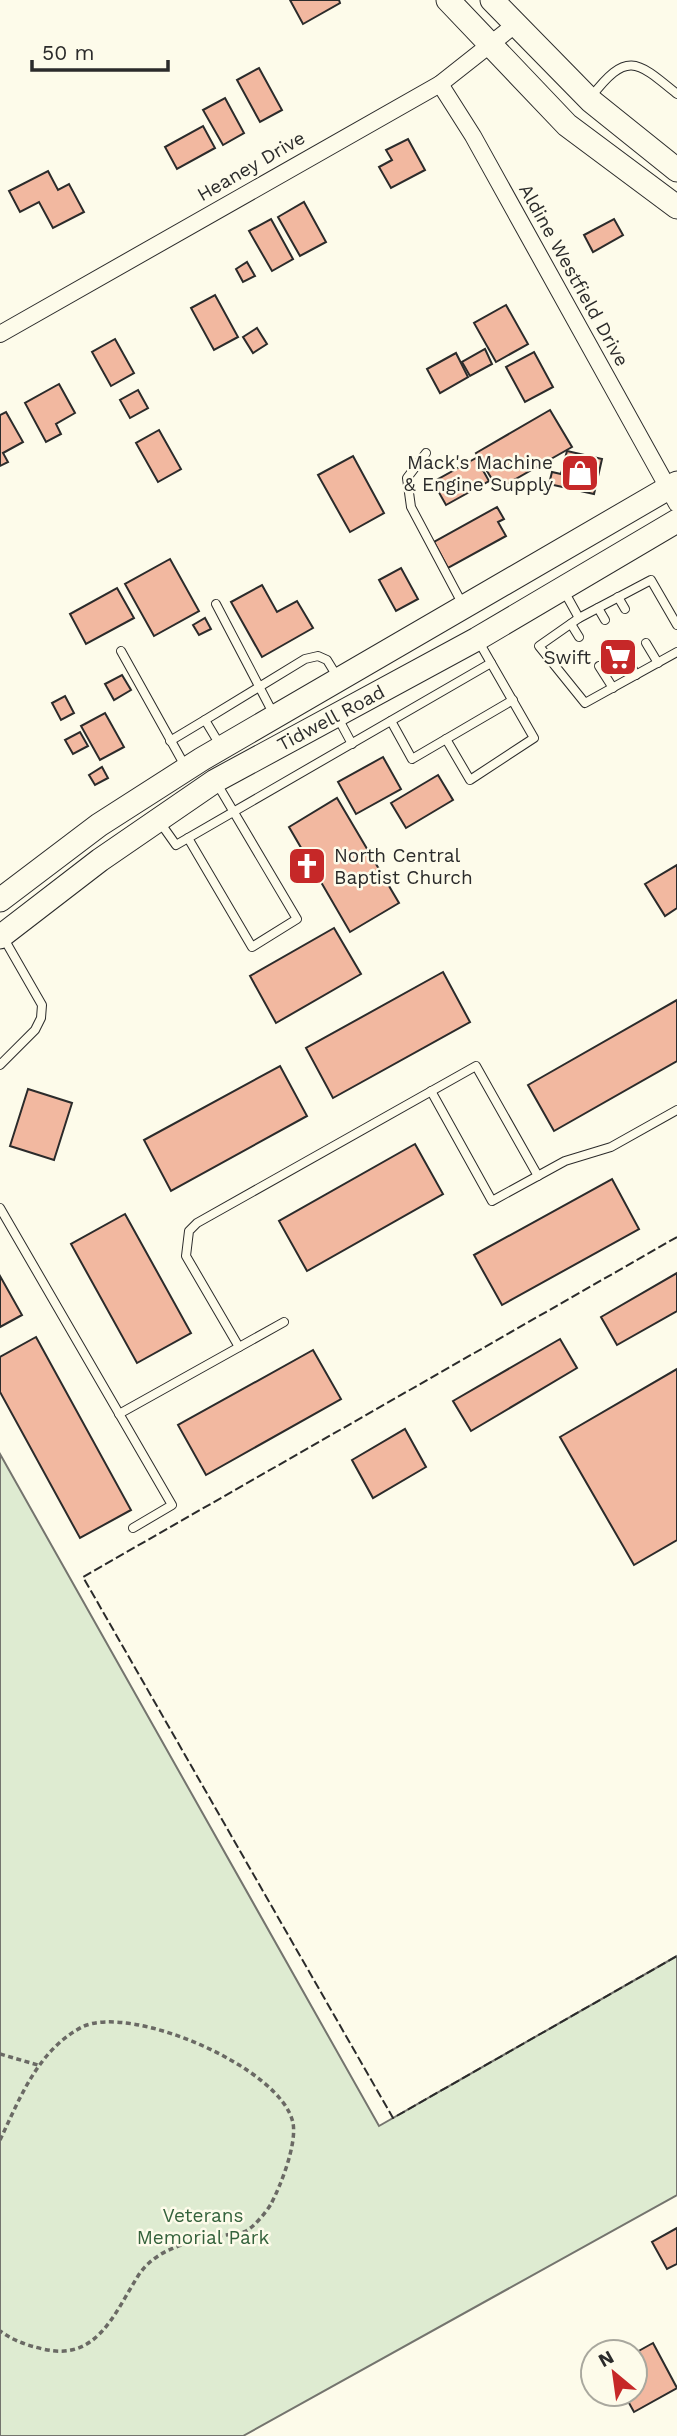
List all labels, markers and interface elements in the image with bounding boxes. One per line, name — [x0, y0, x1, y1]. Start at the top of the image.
scale bar — [32, 28, 168, 72]
text: 50 m — [42, 40, 94, 65]
street label: Heaney Drive — [193, 126, 309, 206]
street label: Aldine Westfield Drive — [514, 180, 634, 370]
place label: Mack's Machine & Engine Supply — [404, 451, 553, 496]
shop icon: Mack's Machine & Engine Supply — [559, 452, 601, 494]
supermarket icon: Swift — [597, 636, 639, 678]
place label: Swift — [543, 646, 591, 669]
street label: Tidwell Road — [273, 680, 389, 756]
place label: North Central Baptist Church — [334, 844, 473, 889]
church icon: North Central Baptist Church — [286, 845, 328, 887]
park label: Veterans Memorial Park — [137, 2204, 270, 2249]
north arrow — [579, 2338, 649, 2408]
text: N — [594, 2345, 618, 2372]

